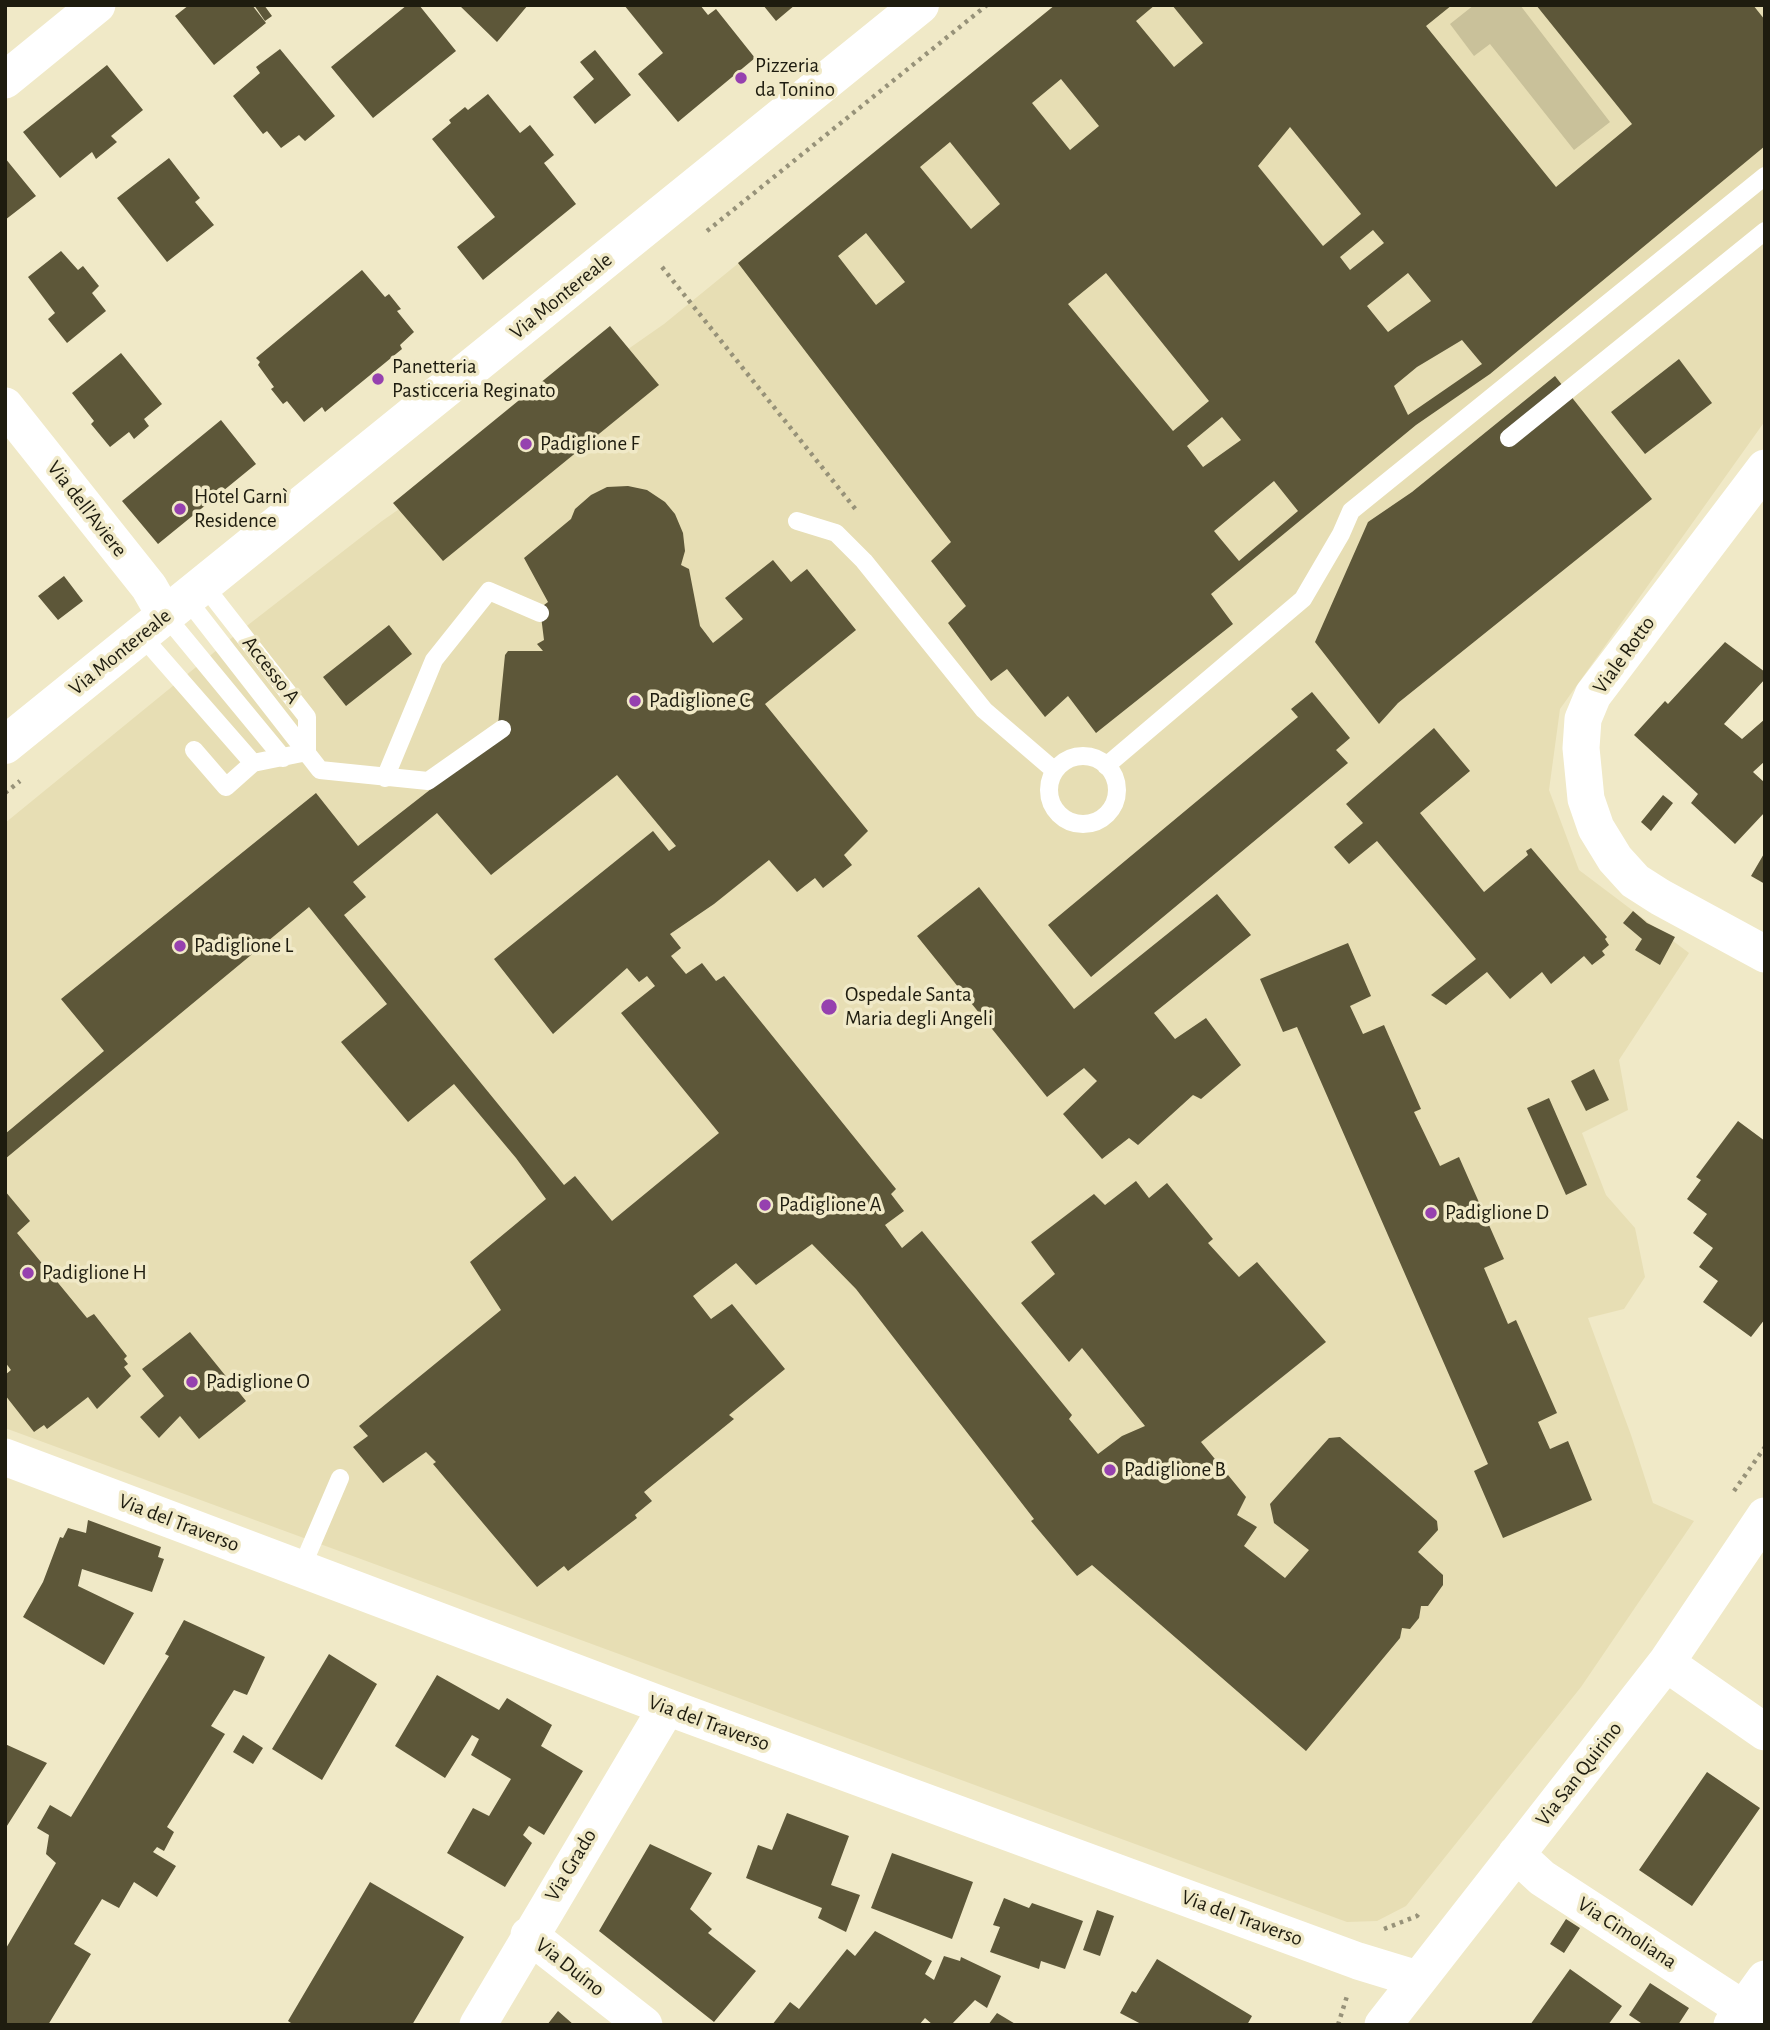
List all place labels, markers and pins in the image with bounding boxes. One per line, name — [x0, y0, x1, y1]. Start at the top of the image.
place label: Pizzeria da Tonino — [755, 53, 835, 103]
marker: Pizzeria da Tonino — [733, 70, 749, 86]
place label: Panetteria Pasticceria Reginato — [392, 354, 555, 404]
marker: Panetteria Pasticceria Reginato — [370, 371, 386, 387]
place label: Padiglione F — [540, 431, 640, 457]
marker: Padiglione F — [518, 436, 534, 452]
place label: Hotel Garnì Residence — [194, 484, 288, 534]
marker: Hotel Garnì Residence — [172, 501, 188, 517]
place label: Padiglione C — [649, 688, 751, 714]
marker: Padiglione C — [627, 693, 643, 709]
place label: Padiglione L — [194, 933, 293, 959]
marker: Padiglione L — [172, 938, 188, 954]
place label: Ospedale Santa Maria degli Angeli — [845, 982, 993, 1032]
marker: Ospedale Santa Maria degli Angeli — [819, 997, 839, 1017]
place label: Padiglione A — [779, 1192, 882, 1218]
marker: Padiglione A — [757, 1197, 773, 1213]
place label: Padiglione D — [1445, 1200, 1549, 1226]
marker: Padiglione D — [1423, 1205, 1439, 1221]
place label: Padiglione H — [42, 1260, 147, 1286]
marker: Padiglione H — [20, 1265, 36, 1281]
place label: Padiglione O — [206, 1369, 310, 1395]
marker: Padiglione O — [184, 1374, 200, 1390]
place label: Padiglione B — [1124, 1457, 1226, 1483]
marker: Padiglione B — [1102, 1462, 1118, 1478]

